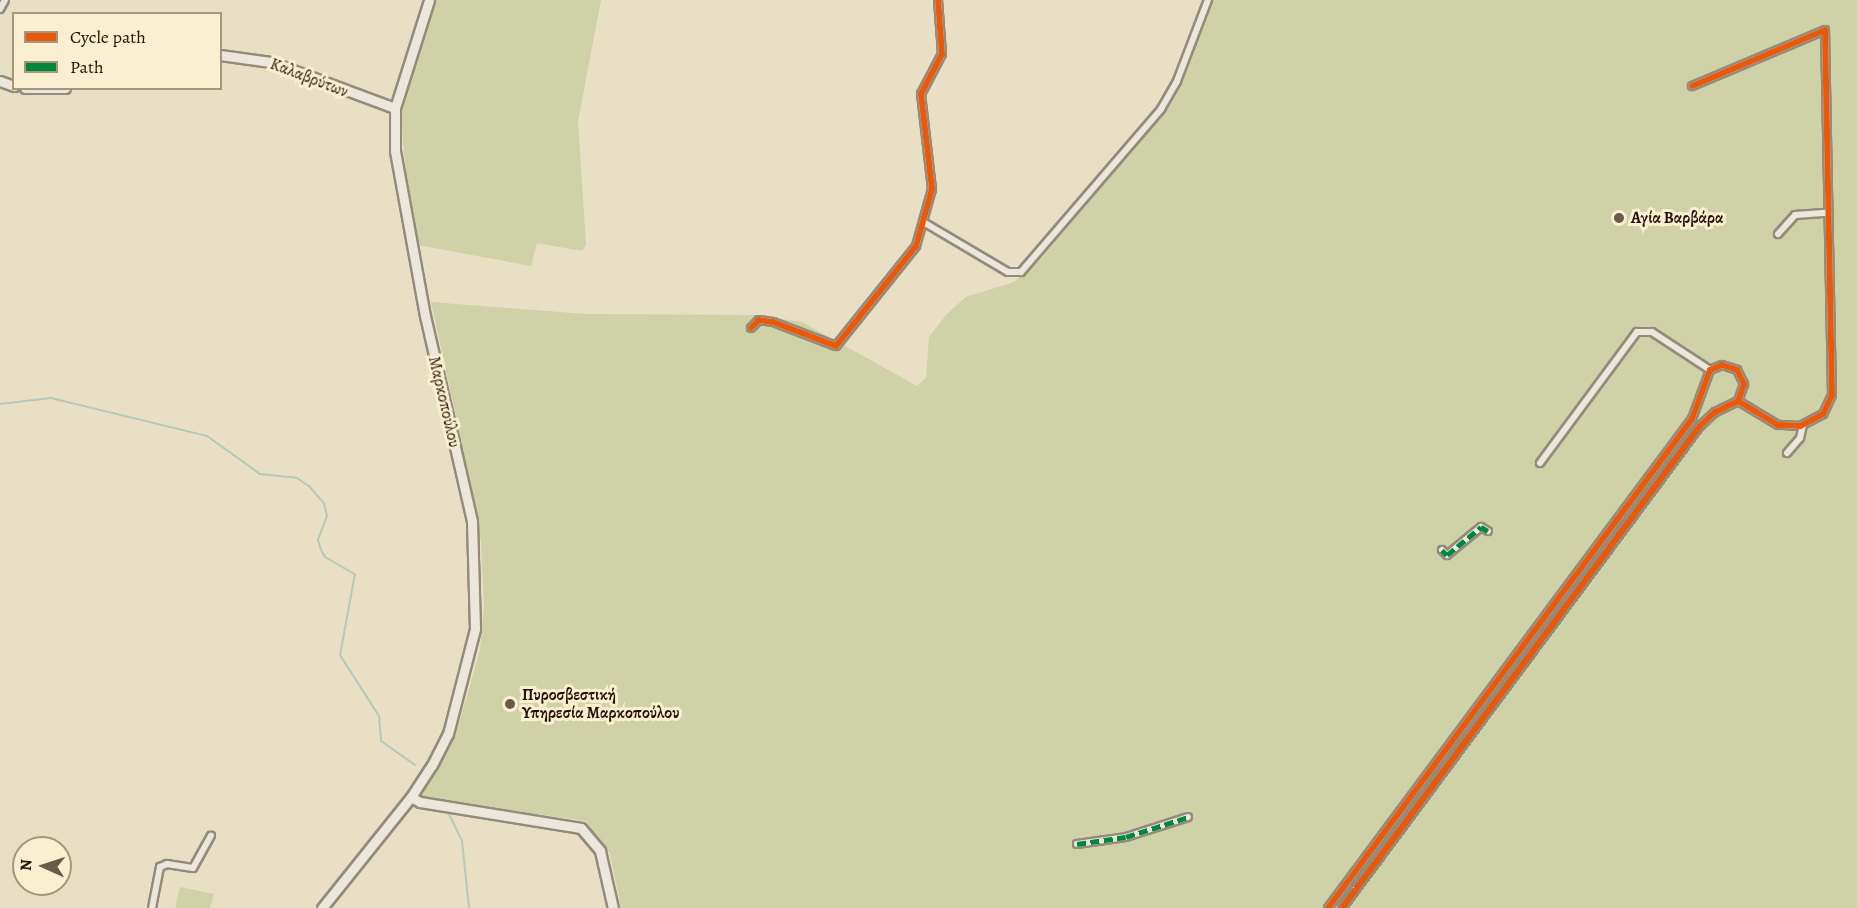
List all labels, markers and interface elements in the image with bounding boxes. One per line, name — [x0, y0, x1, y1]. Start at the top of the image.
legend — [12, 12, 222, 90]
text: Cycle path — [70, 25, 146, 49]
street label: Καλαβρύτων — [267, 54, 351, 102]
text: Path — [70, 55, 104, 79]
place label: Αγία Βαρβάρα — [1631, 208, 1723, 228]
marker: Αγία Βαρβάρα — [1612, 211, 1626, 225]
street label: Μαρκοπούλου — [424, 355, 464, 449]
place label: Πυροσβεστική Υπηρεσία Μαρκοπούλου — [522, 685, 679, 723]
marker: Πυροσβεστική Υπηρεσία Μαρκοπούλου — [503, 697, 517, 711]
north arrow — [12, 836, 72, 896]
text: N — [15, 859, 37, 872]

